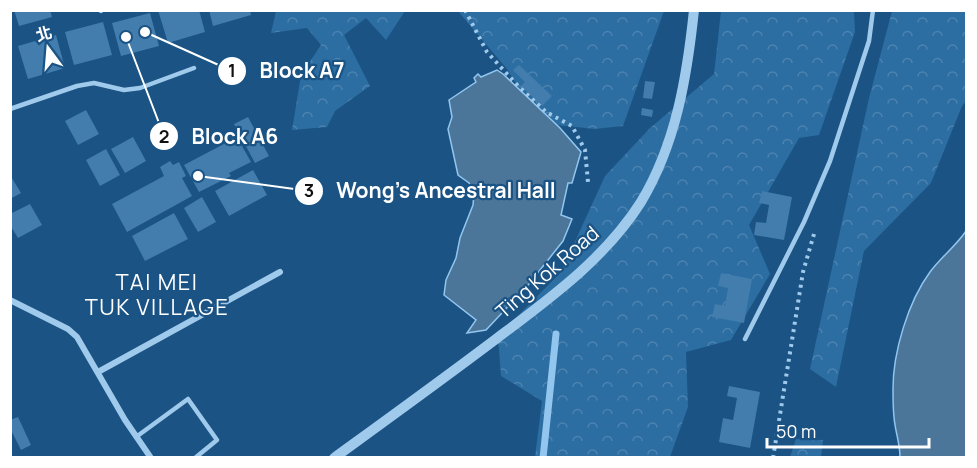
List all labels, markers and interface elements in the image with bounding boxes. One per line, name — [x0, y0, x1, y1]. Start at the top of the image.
north arrow — [18, 18, 78, 78]
text: 北 — [33, 21, 55, 46]
callout: Block A7 — [217, 51, 356, 90]
text: Block A7 — [260, 56, 345, 84]
text: 1 — [228, 58, 236, 82]
callout: Block A6 — [149, 117, 290, 156]
text: Block A6 — [192, 122, 278, 150]
text: 2 — [159, 124, 169, 148]
callout: Wong's Ancestral Hall — [294, 172, 567, 211]
text: Wong's Ancestral Hall — [336, 176, 556, 204]
text: 3 — [304, 178, 314, 202]
street label: Ting Kok Road — [490, 220, 604, 324]
district label: TAI MEI TUK VILLAGE — [85, 267, 229, 322]
scale bar — [767, 411, 929, 449]
text: 50 m — [776, 419, 816, 443]

